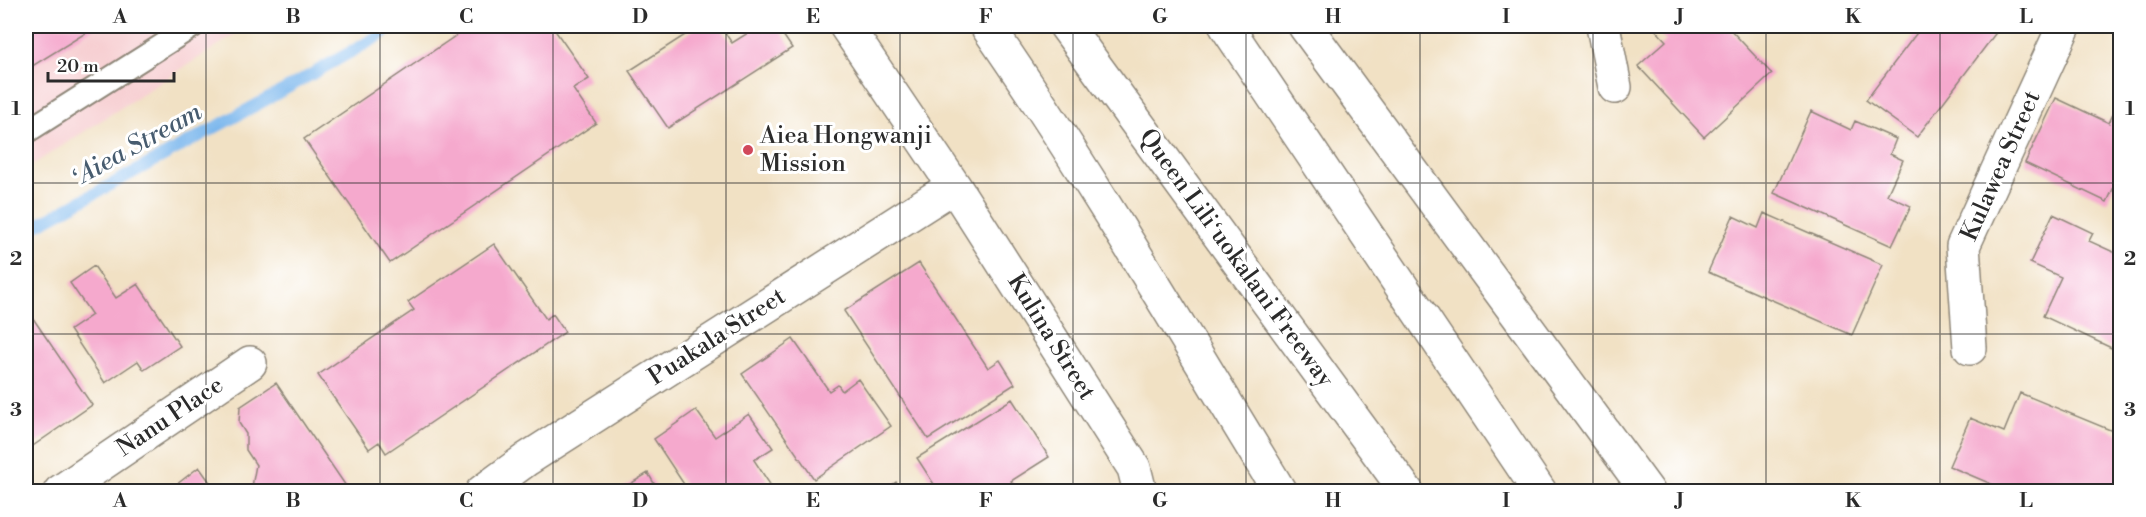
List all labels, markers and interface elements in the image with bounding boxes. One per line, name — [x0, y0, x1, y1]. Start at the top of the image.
text: A — [112, 5, 128, 30]
text: B — [285, 5, 301, 30]
text: C — [459, 5, 473, 30]
text: D — [632, 5, 648, 30]
text: E — [806, 5, 820, 30]
text: F — [979, 5, 993, 30]
text: G — [1152, 5, 1168, 30]
text: H — [1325, 5, 1342, 30]
text: I — [1502, 5, 1510, 30]
text: J — [1673, 5, 1684, 30]
text: K — [1845, 5, 1862, 30]
text: L — [2019, 5, 2033, 30]
scale bar — [48, 45, 174, 83]
text: 20 m — [57, 55, 99, 78]
street label: Kulawea Street — [1954, 86, 2048, 246]
water label: ʻAiea Stream — [65, 95, 208, 194]
text: 1 — [11, 97, 21, 122]
text: 1 — [2125, 97, 2135, 122]
place label: Aiea Hongwanji Mission — [759, 121, 932, 179]
street label: Queen Liliʻuokalani Freeway — [1132, 123, 1340, 393]
marker: Aiea Hongwanji Mission — [741, 143, 755, 157]
text: 2 — [10, 247, 22, 272]
text: 2 — [2124, 247, 2136, 272]
street label: Kulina Street — [1000, 268, 1102, 406]
street label: Puakala Street — [643, 281, 792, 392]
street label: Nanu Place — [111, 370, 229, 464]
text: 3 — [10, 398, 22, 423]
text: 3 — [2124, 398, 2136, 423]
text: A — [112, 489, 128, 514]
text: B — [285, 489, 301, 514]
text: C — [459, 489, 473, 514]
text: D — [632, 489, 648, 514]
text: E — [806, 489, 820, 514]
text: F — [979, 489, 993, 514]
text: G — [1152, 489, 1168, 514]
text: H — [1325, 489, 1342, 514]
text: I — [1502, 489, 1510, 514]
text: J — [1673, 489, 1684, 514]
text: K — [1845, 489, 1862, 514]
text: L — [2019, 489, 2033, 514]

